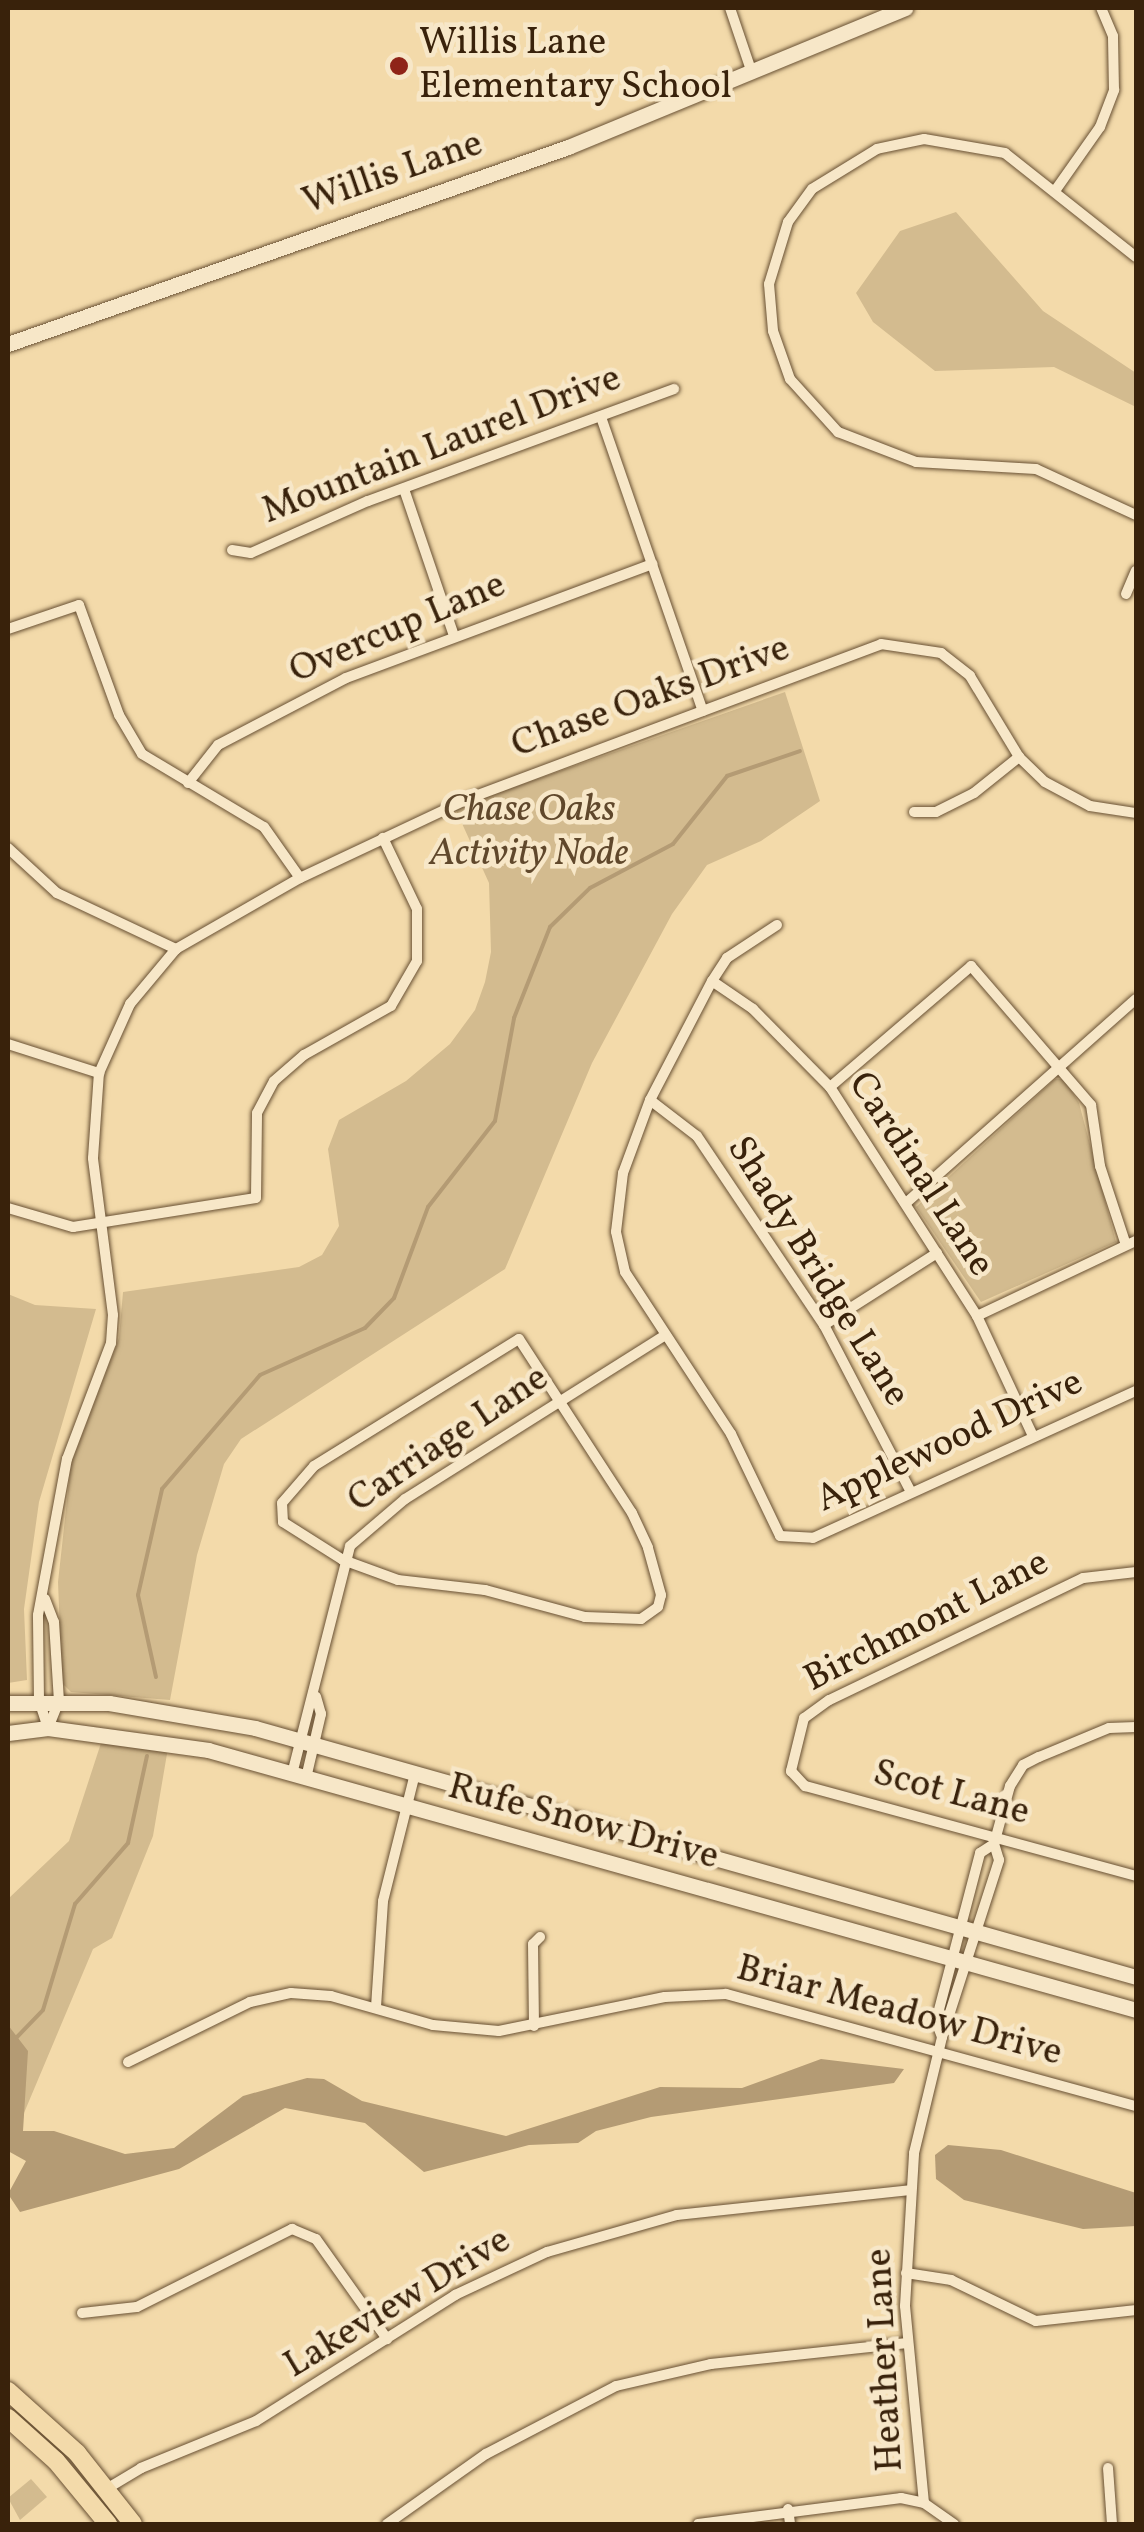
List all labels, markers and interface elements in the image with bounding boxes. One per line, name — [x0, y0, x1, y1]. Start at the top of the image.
place label: Willis Lane Elementary School — [419, 21, 733, 110]
marker: Willis Lane Elementary School — [388, 55, 410, 77]
street label: Willis Lane — [297, 122, 489, 226]
street label: Mountain Laurel Drive — [256, 357, 628, 535]
street label: Overcup Lane — [283, 563, 513, 695]
street label: Chase Oaks Drive — [506, 627, 796, 769]
park label: Chase Oaks Activity Node — [430, 788, 628, 878]
street label: Cardinal Lane — [837, 1064, 1003, 1286]
street label: Shady Bridge Lane — [715, 1128, 919, 1416]
street label: Carriage Lane — [340, 1356, 558, 1524]
street label: Applewood Drive — [810, 1360, 1090, 1524]
street label: Birchmont Lane — [797, 1541, 1057, 1703]
street label: Scot Lane — [868, 1751, 1034, 1837]
street label: Rufe Snow Drive — [442, 1765, 724, 1881]
street label: Briar Meadow Drive — [731, 1946, 1067, 2078]
street label: Lakeview Drive — [276, 2218, 520, 2390]
street label: Heather Lane — [857, 2247, 915, 2473]

